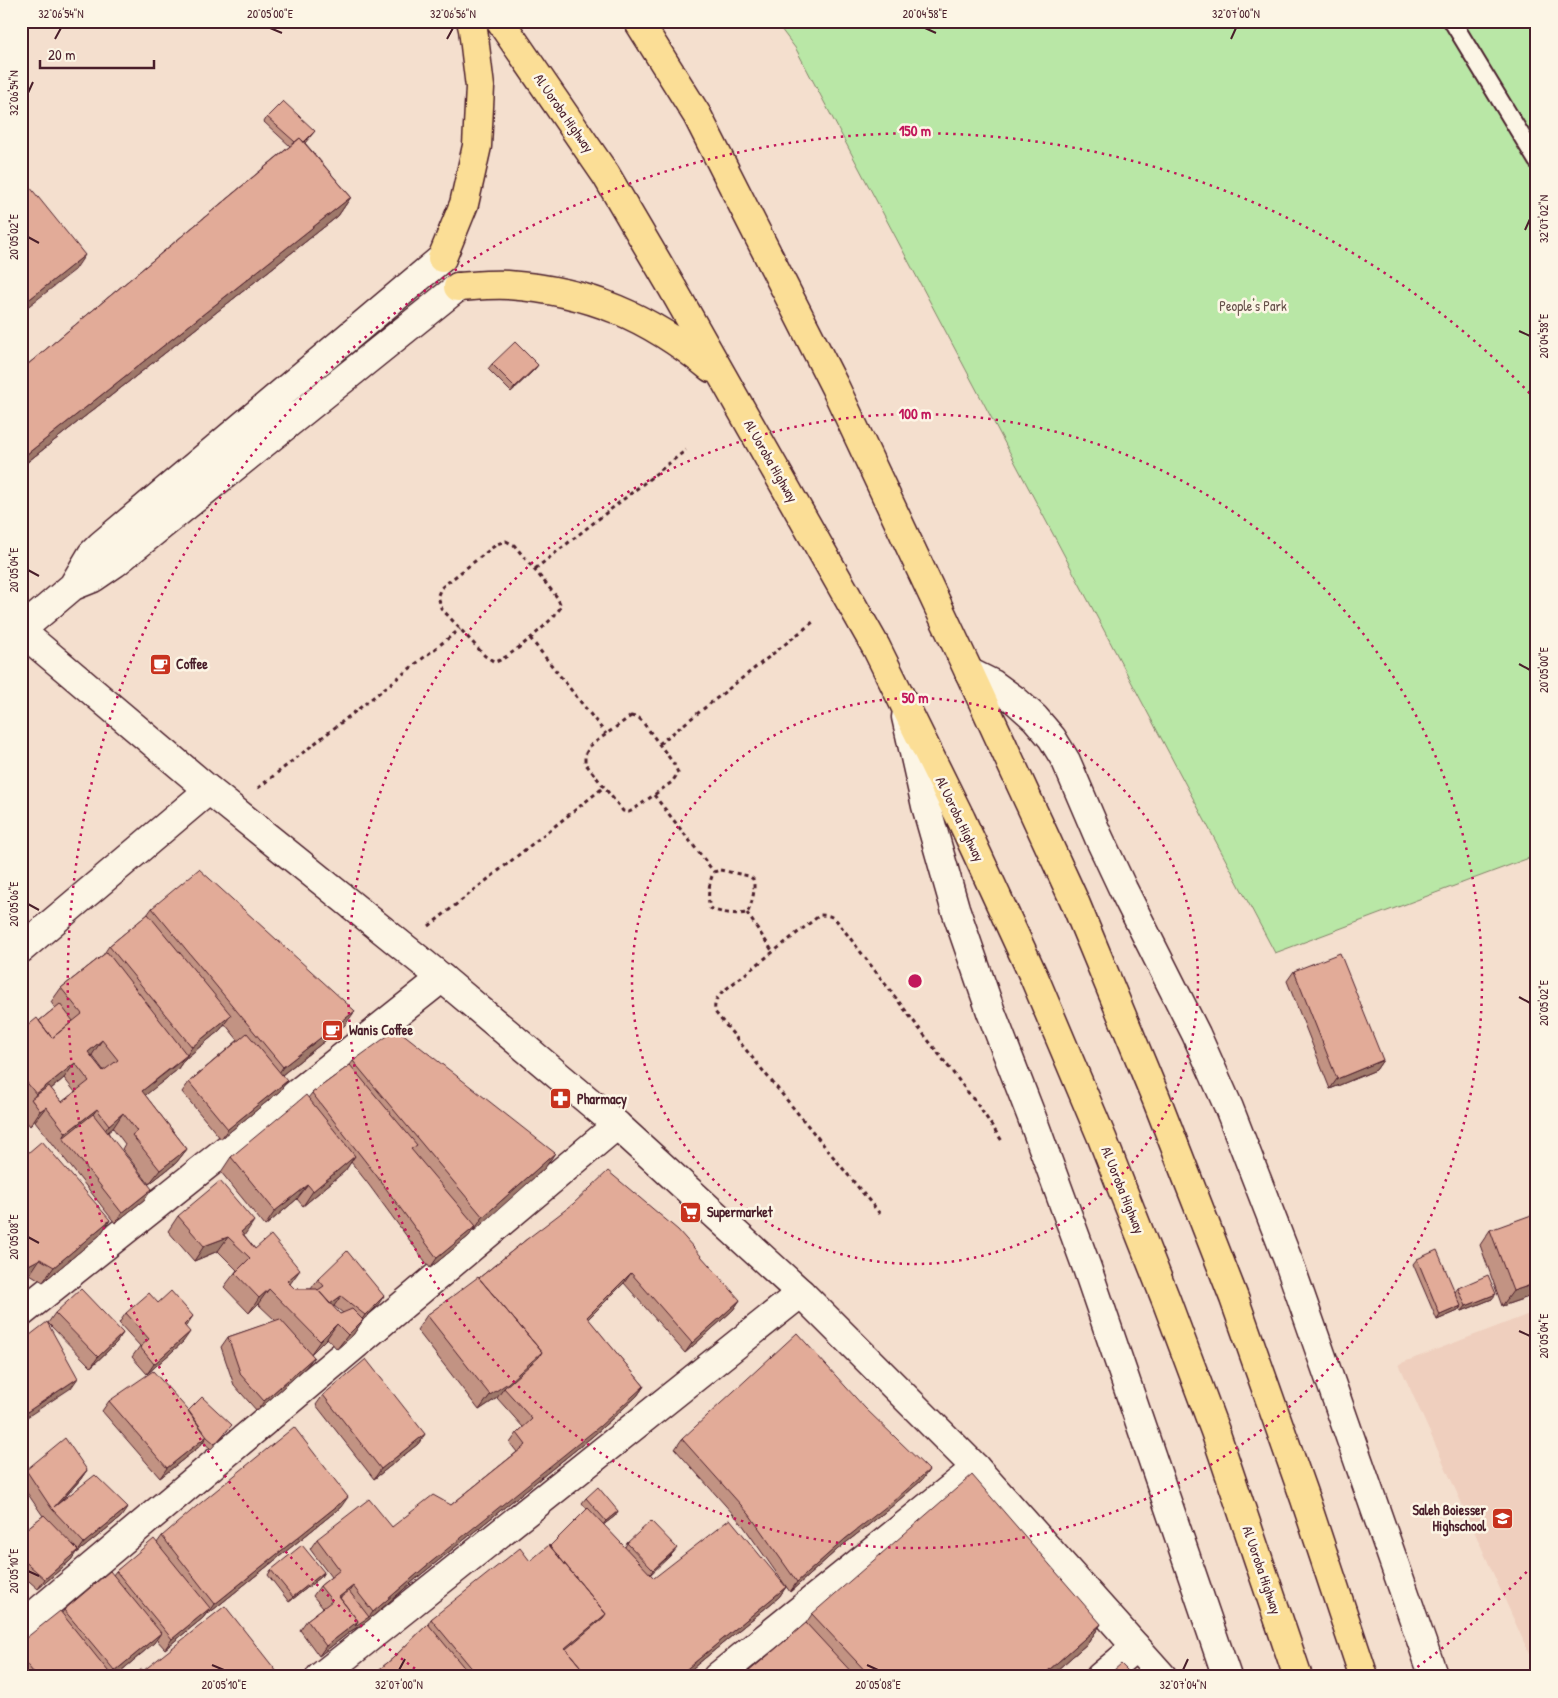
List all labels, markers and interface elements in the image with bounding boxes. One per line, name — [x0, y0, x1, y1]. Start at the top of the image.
text: 32°06'54"N — [38, 5, 84, 22]
text: 20°05'00"E — [247, 5, 294, 22]
text: 32°06'56"N — [430, 5, 476, 22]
text: 20°04'58"E — [903, 5, 948, 22]
text: 32°07'00"N — [1212, 5, 1260, 22]
scale bar — [40, 38, 154, 70]
text: 20 m — [48, 44, 75, 65]
street label: Al Uoroba Highway — [529, 69, 599, 157]
text: 32°06'54"N — [5, 70, 22, 116]
text: 150 m — [899, 120, 931, 141]
text: 32°07'02"N — [1535, 195, 1552, 243]
text: 20°05'02"E — [5, 213, 22, 260]
park label: People's Park — [1219, 296, 1287, 316]
text: 20°04'58"E — [1535, 313, 1552, 358]
text: 100 m — [899, 403, 931, 424]
street label: Al Uoroba Highway — [739, 416, 803, 506]
text: 20°05'04"E — [5, 547, 22, 593]
text: 20°05'00"E — [1535, 646, 1552, 693]
cafe icon: Coffee — [148, 652, 172, 676]
place label: Coffee — [176, 654, 208, 673]
text: 50 m — [902, 687, 928, 708]
street label: Al Uoroba Highway — [931, 773, 989, 865]
text: 20°05'06"E — [5, 881, 22, 927]
centre of rings — [906, 972, 924, 990]
text: 20°05'02"E — [1535, 979, 1552, 1026]
cafe icon: Wanis Coffee — [321, 1018, 345, 1042]
place label: Wanis Coffee — [349, 1020, 413, 1039]
pharmacy icon: Pharmacy — [549, 1087, 573, 1111]
place label: Pharmacy — [577, 1089, 627, 1110]
street label: Al Uoroba Highway — [1096, 1143, 1150, 1237]
supermarket icon: Supermarket — [679, 1200, 703, 1224]
place label: Supermarket — [707, 1202, 774, 1223]
text: 20°05'08"E — [5, 1213, 22, 1260]
text: 20°05'04"E — [1535, 1313, 1552, 1359]
place label: Saleh Boiesser Highschool — [1413, 1500, 1487, 1537]
school or university icon: Saleh Boiesser Highschool — [1490, 1506, 1514, 1530]
street label: Al Uoroba Highway — [1238, 1523, 1287, 1617]
text: 20°05'10"E — [5, 1548, 22, 1593]
text: 20°05'10"E — [202, 1676, 247, 1693]
text: 32°07'00"N — [375, 1676, 423, 1693]
text: 20°05'08"E — [855, 1676, 902, 1693]
text: 32°07'04"N — [1160, 1676, 1206, 1693]

